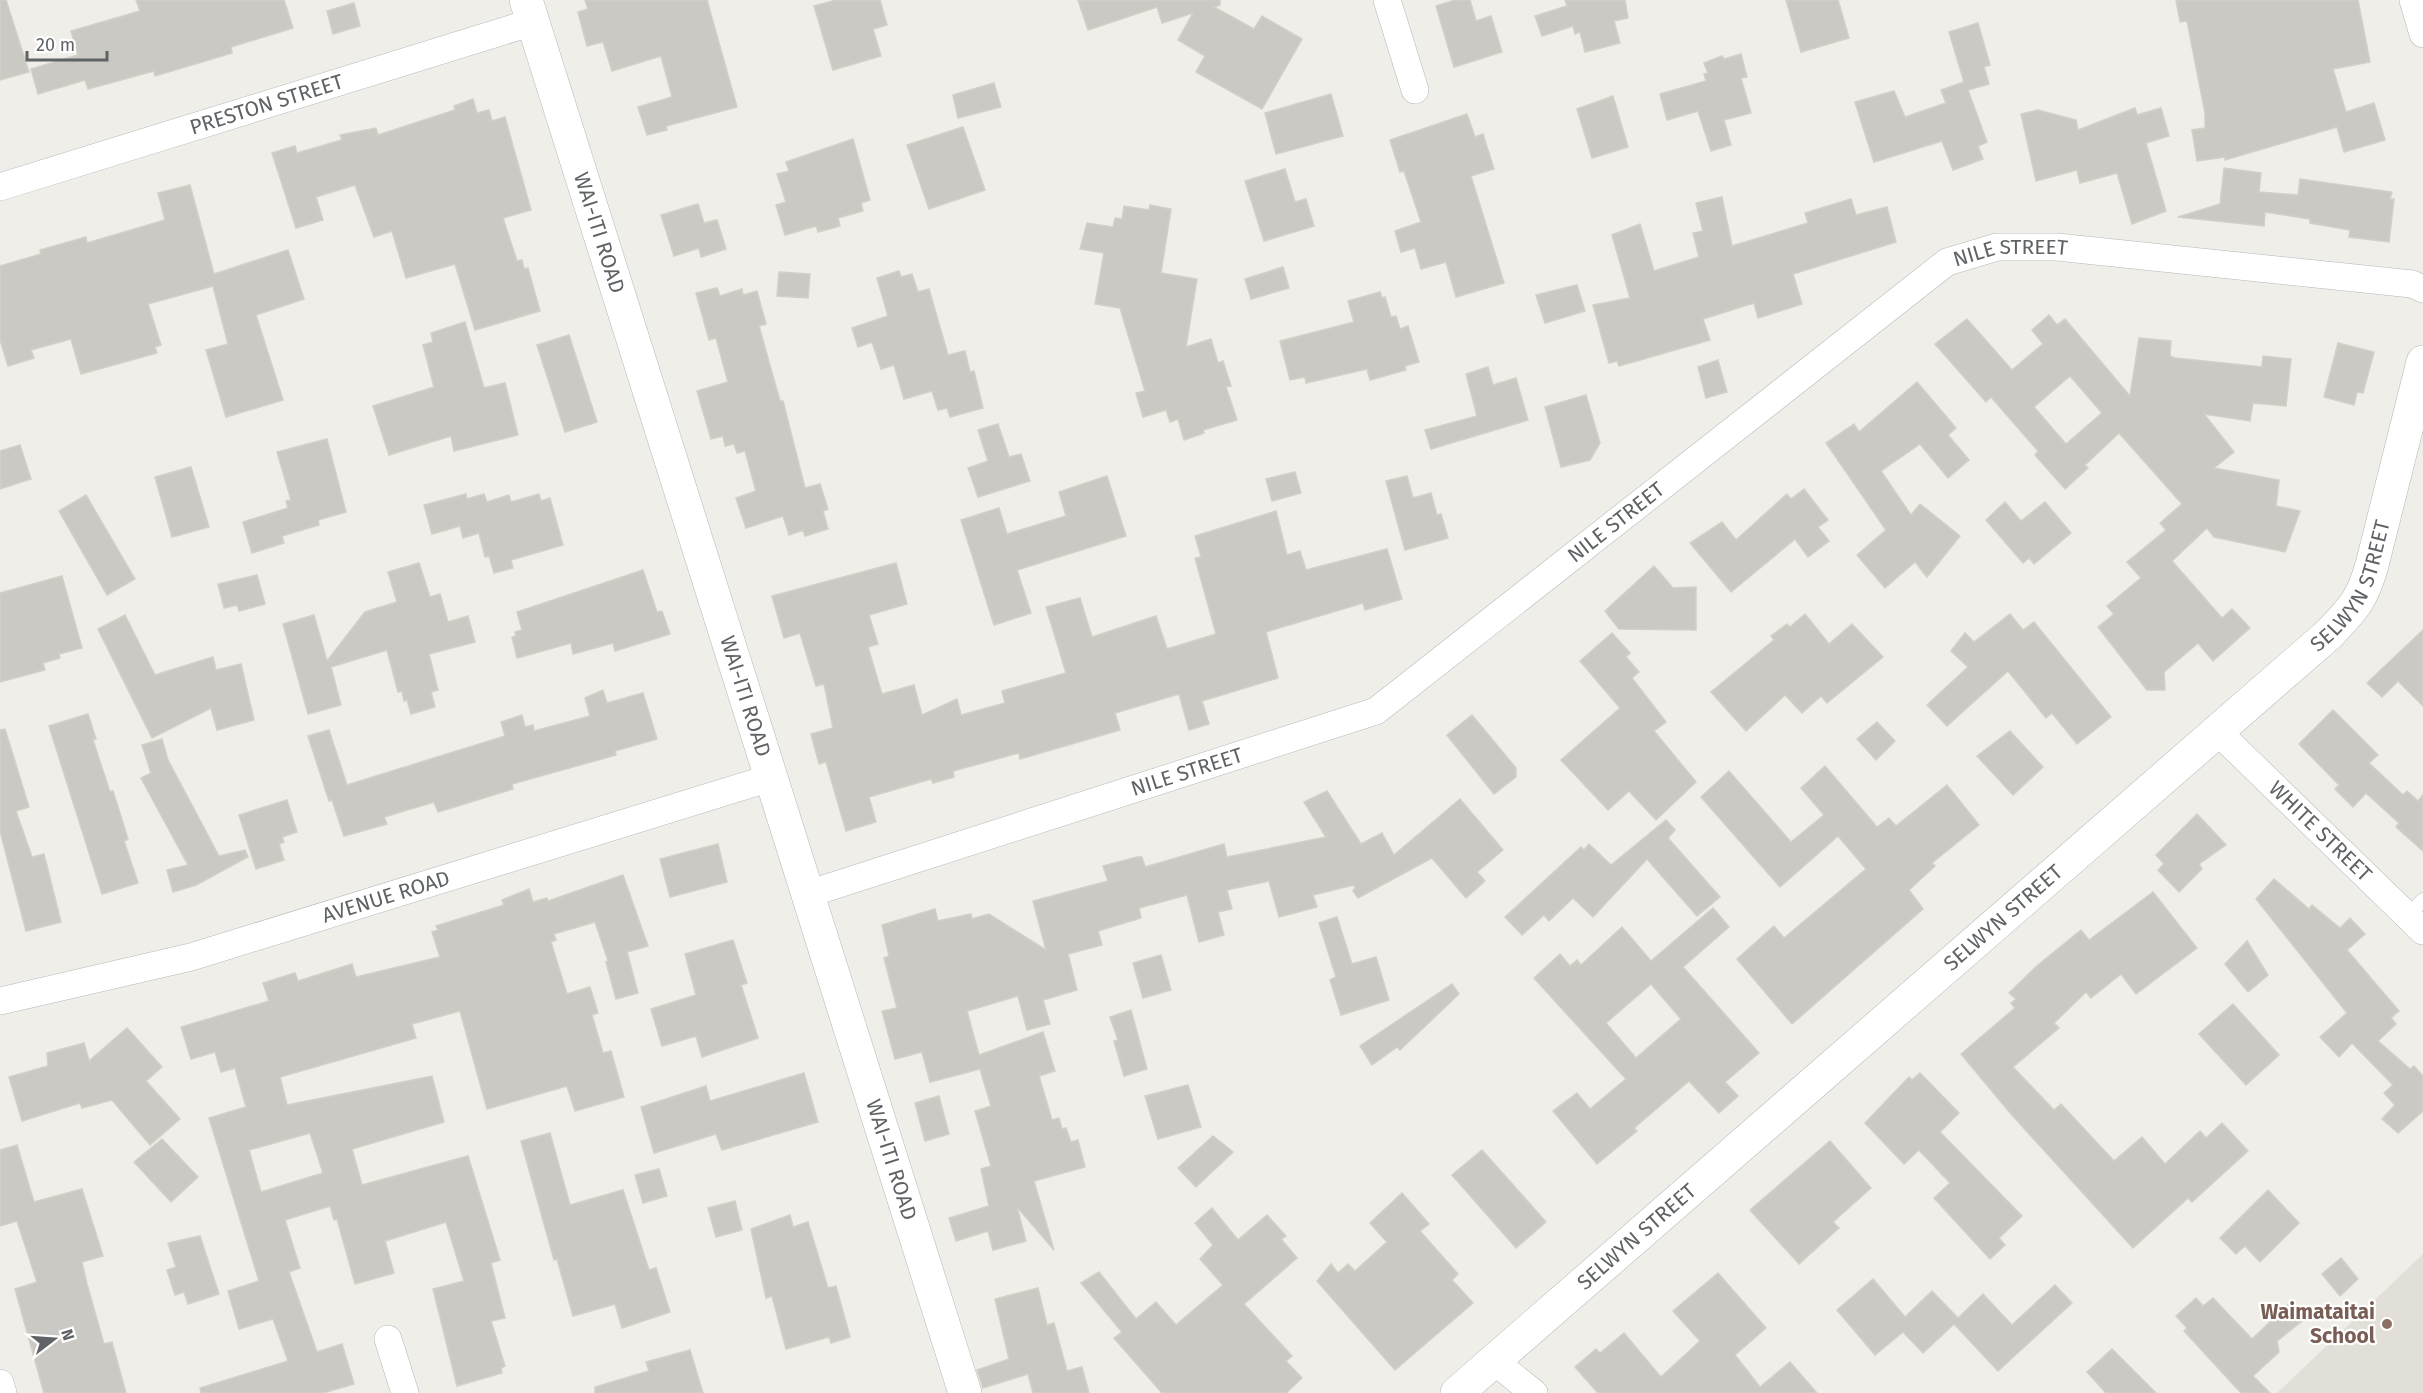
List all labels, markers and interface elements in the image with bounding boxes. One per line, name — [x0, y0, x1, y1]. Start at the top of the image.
scale bar — [27, 24, 106, 62]
text: 20 m — [36, 34, 75, 56]
street label: PRESTON STREET — [187, 68, 347, 140]
street label: WAI-ITI ROAD — [568, 169, 631, 296]
street label: NILE STREET — [1950, 234, 2069, 272]
street label: NILE STREET — [1562, 476, 1670, 568]
street label: SELWYN STREET — [2305, 517, 2396, 657]
street label: WAI-ITI ROAD — [714, 633, 777, 760]
street label: NILE STREET — [1128, 742, 1246, 802]
street label: WHITE STREET — [2263, 775, 2377, 887]
street label: SELWYN STREET — [1938, 859, 2068, 976]
street label: AVENUE ROAD — [319, 865, 453, 929]
street label: WAI-ITI ROAD — [860, 1096, 923, 1223]
street label: SELWYN STREET — [1572, 1178, 1701, 1295]
place label: Waimataitai School — [2261, 1299, 2376, 1349]
north arrow — [24, 1309, 84, 1369]
marker: Waimataitai School — [2380, 1317, 2394, 1331]
text: N — [57, 1327, 79, 1343]

